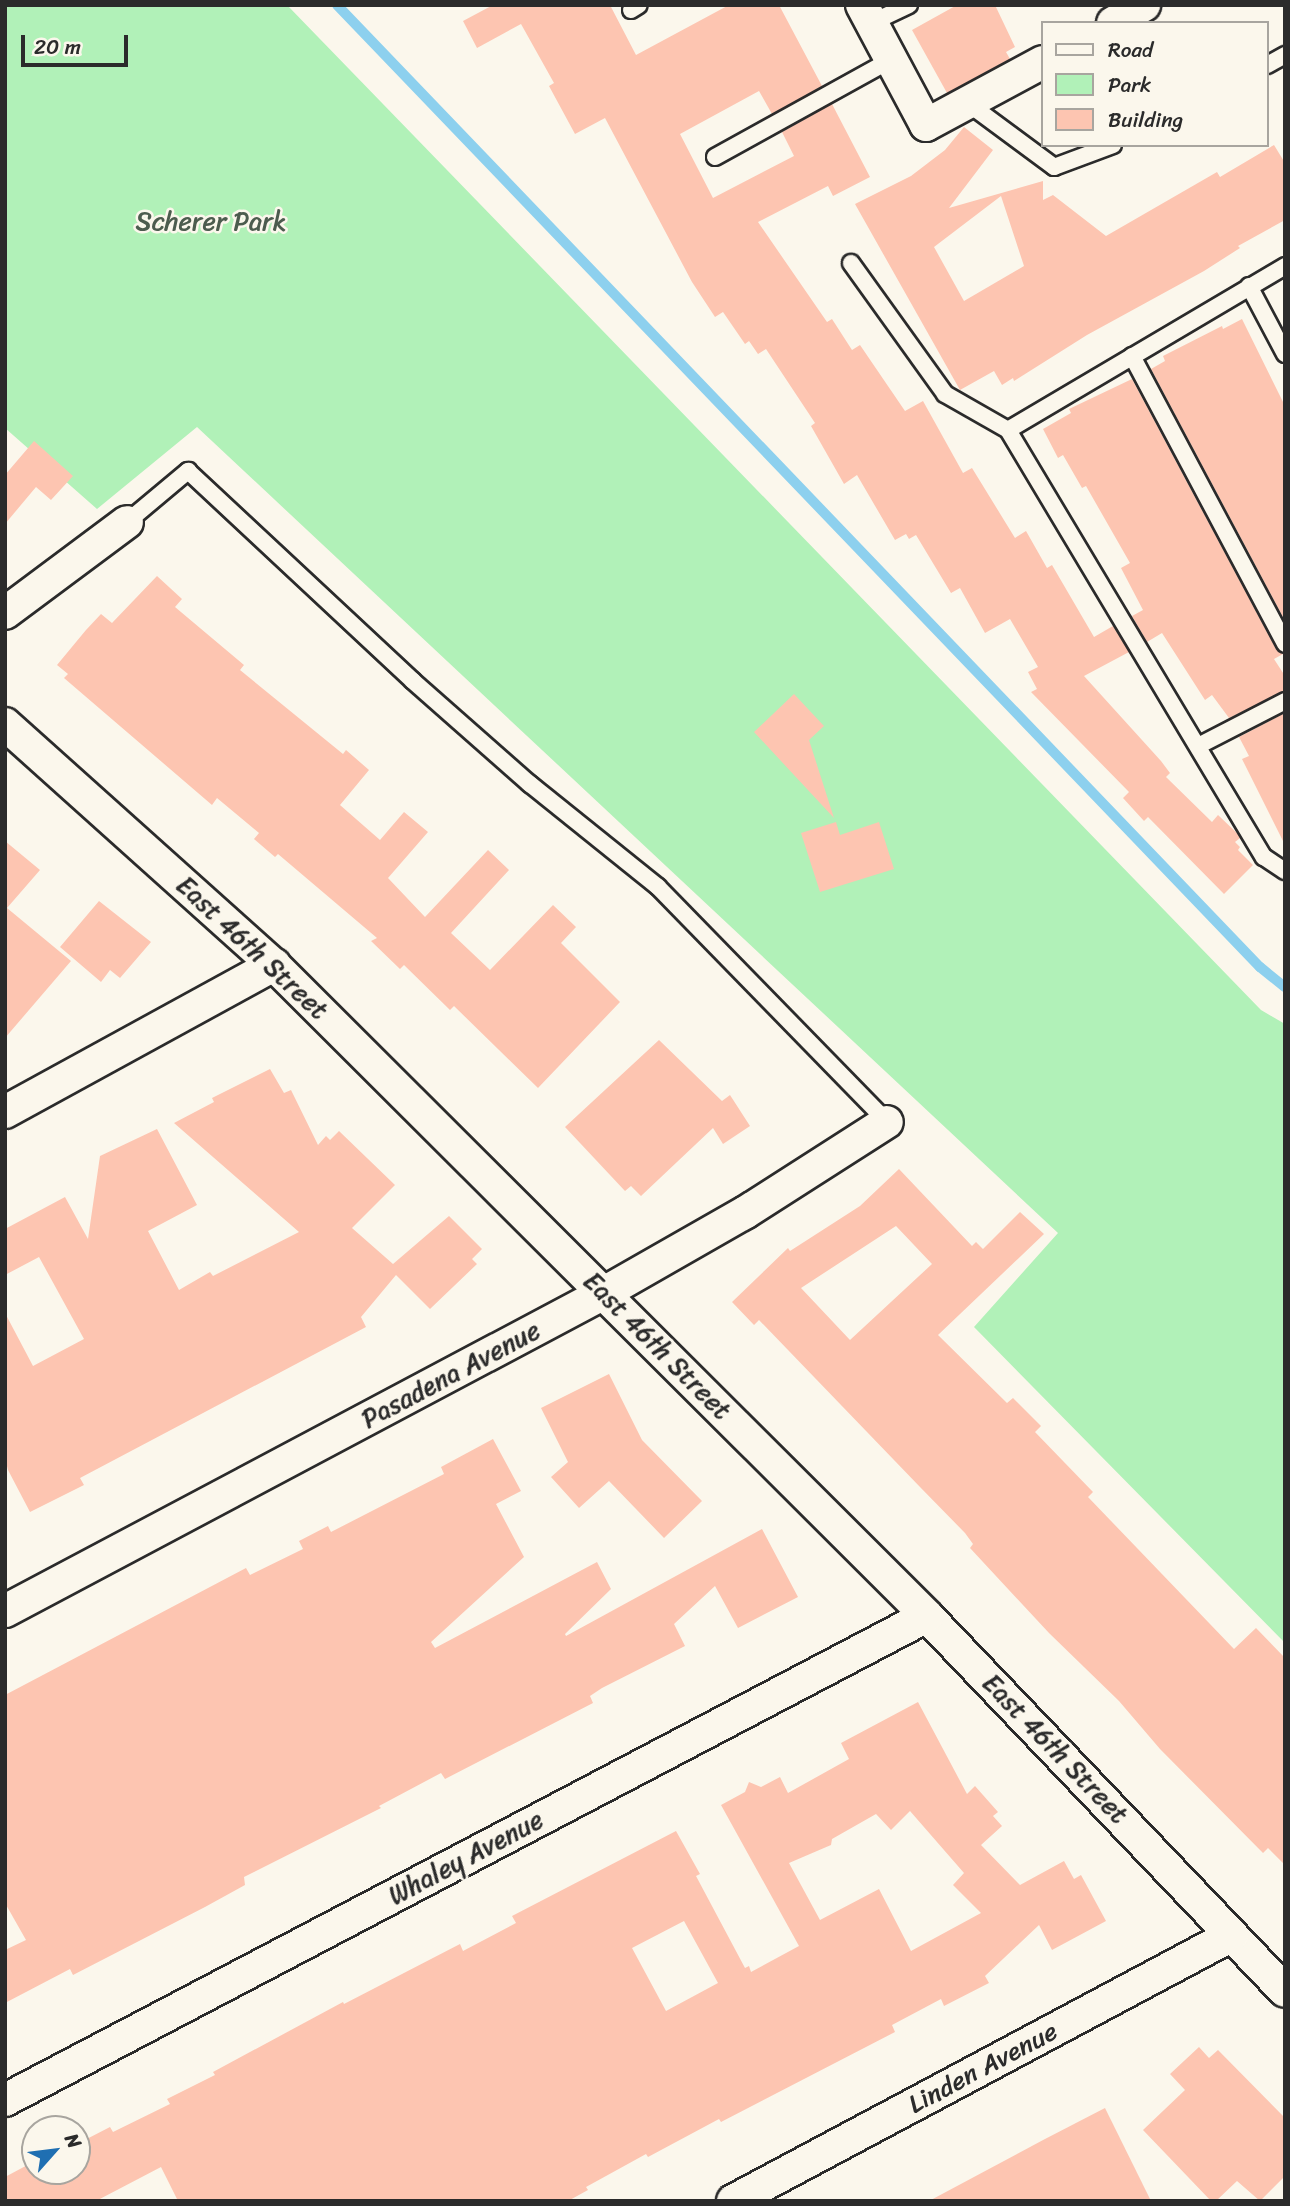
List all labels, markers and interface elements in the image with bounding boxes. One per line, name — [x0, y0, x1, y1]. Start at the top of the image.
scale bar — [24, 21, 131, 65]
legend — [1042, 21, 1269, 147]
text: 20 m — [34, 28, 81, 66]
text: Road — [1108, 31, 1153, 69]
text: Park — [1108, 66, 1151, 104]
text: Building — [1108, 101, 1183, 139]
park label: Scherer Park — [135, 206, 287, 238]
street label: East 46th Street — [170, 870, 334, 1026]
street label: East 46th Street — [577, 1266, 737, 1426]
street label: Pasadena Avenue — [357, 1315, 545, 1435]
street label: East 46th Street — [976, 1668, 1134, 1830]
street label: Whaley Avenue — [383, 1804, 549, 1912]
street label: Linden Avenue — [903, 2016, 1063, 2120]
north arrow — [21, 2115, 91, 2185]
text: N — [56, 2127, 91, 2154]

